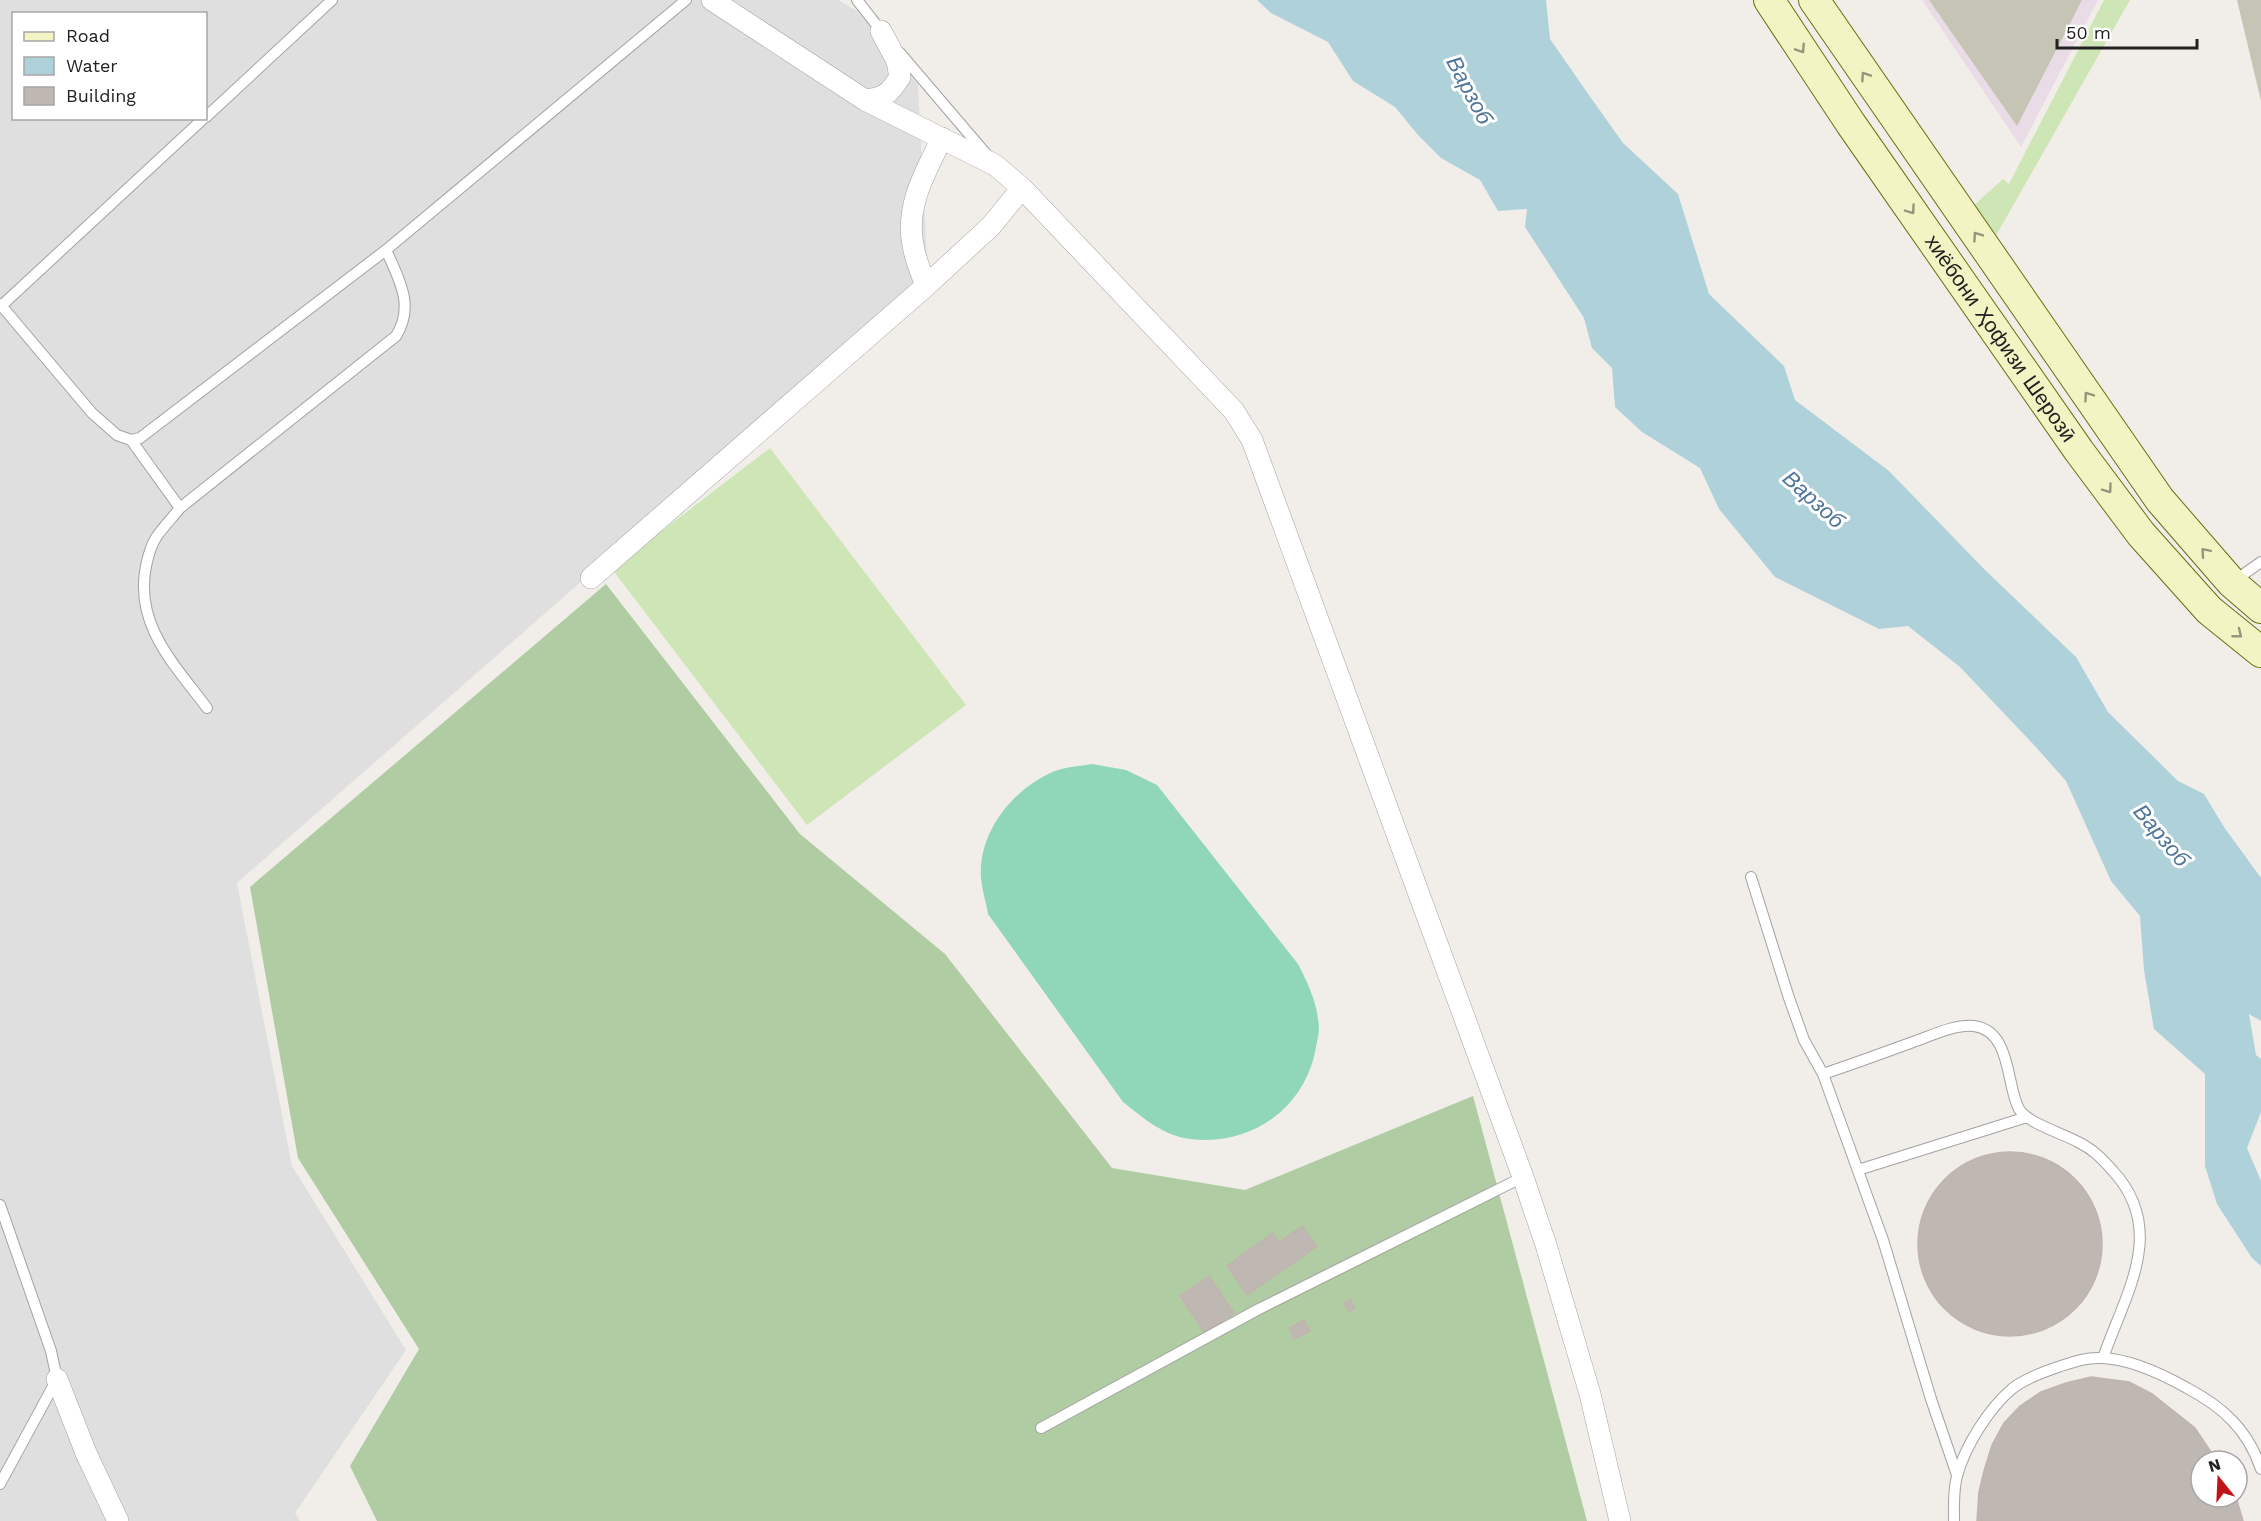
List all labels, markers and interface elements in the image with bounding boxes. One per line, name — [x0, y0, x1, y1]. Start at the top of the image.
legend — [12, 12, 207, 120]
scale bar — [2057, 12, 2196, 50]
text: 50 m — [2066, 22, 2111, 43]
text: Road — [66, 25, 110, 46]
one-way arrow — [1794, 42, 1805, 53]
water label: Варзоб — [1441, 52, 1499, 130]
text: Water — [66, 55, 118, 76]
one-way arrow — [1861, 72, 1872, 83]
text: Building — [66, 85, 136, 106]
one-way arrow — [1904, 203, 1915, 214]
street label: хиёбони Ҳофизи Шерозӣ — [1920, 230, 2082, 446]
one-way arrow — [1973, 231, 1984, 242]
one-way arrow — [2084, 392, 2095, 403]
water label: Варзоб — [1778, 465, 1851, 534]
one-way arrow — [2101, 483, 2112, 494]
one-way arrow — [2201, 548, 2212, 559]
one-way arrow — [2231, 626, 2242, 637]
water label: Варзоб — [2128, 799, 2196, 873]
north arrow — [2189, 1449, 2249, 1509]
text: N — [2206, 1454, 2223, 1476]

